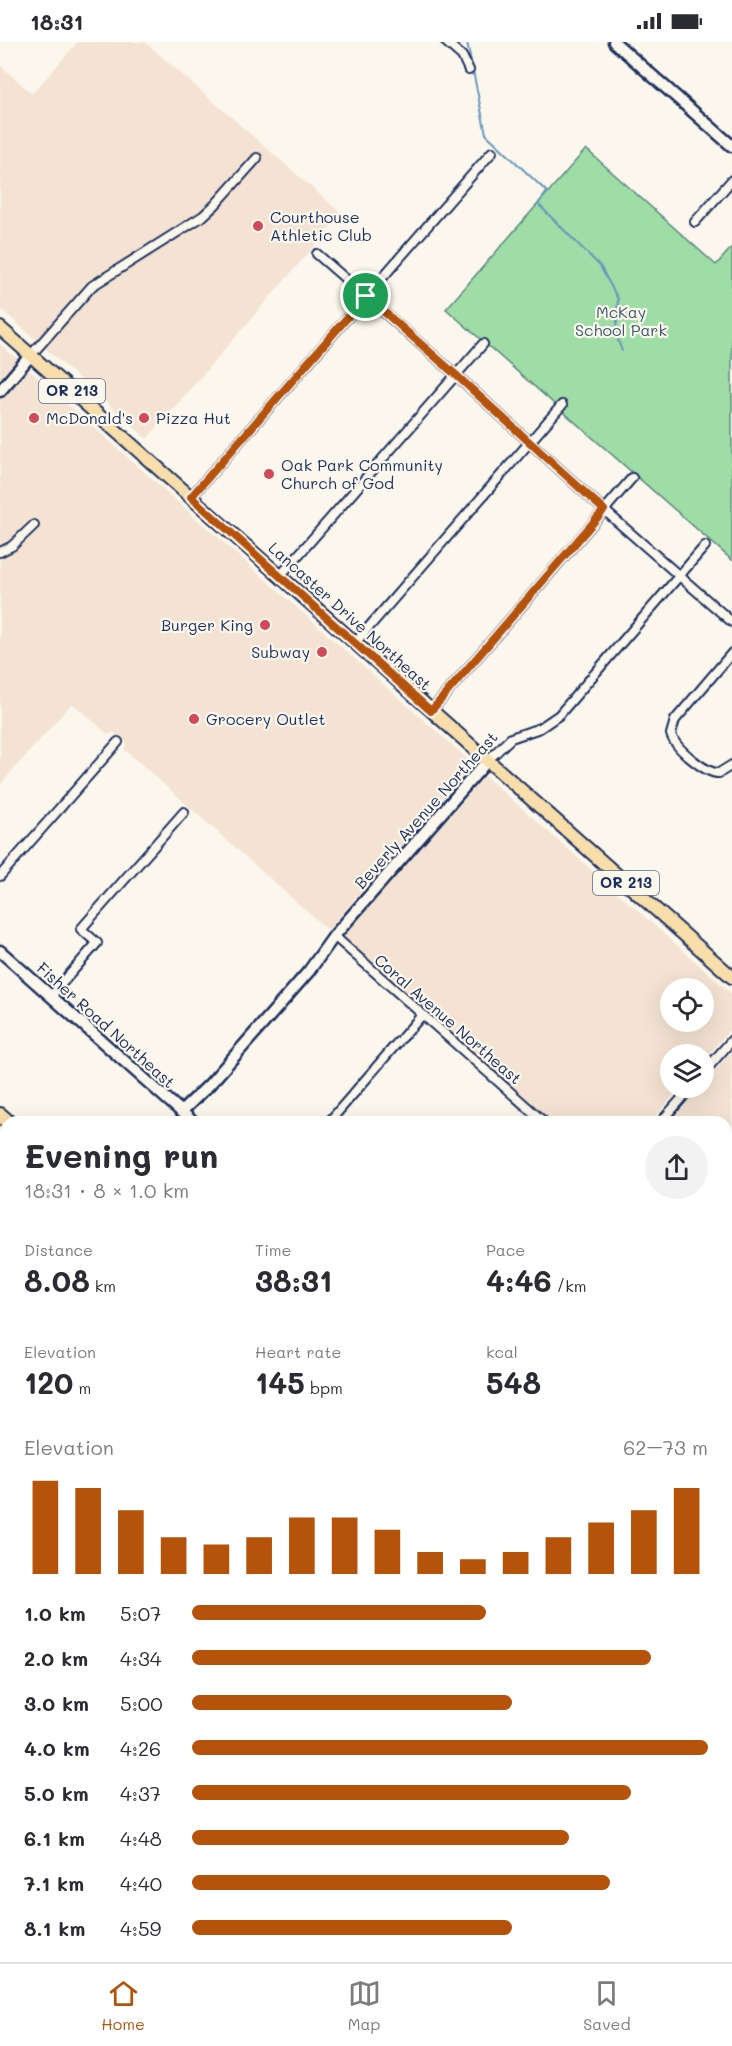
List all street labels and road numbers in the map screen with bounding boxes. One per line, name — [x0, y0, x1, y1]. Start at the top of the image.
road number: OR 213 — [39, 379, 105, 403]
street label: Lancaster Drive Northeast — [265, 537, 436, 694]
street label: Beverly Avenue Northeast — [349, 727, 502, 893]
road number: OR 213 — [593, 871, 659, 895]
street label: Coral Avenue Northeast — [370, 949, 526, 1088]
street label: Fisher Road Northeast — [33, 957, 180, 1092]

